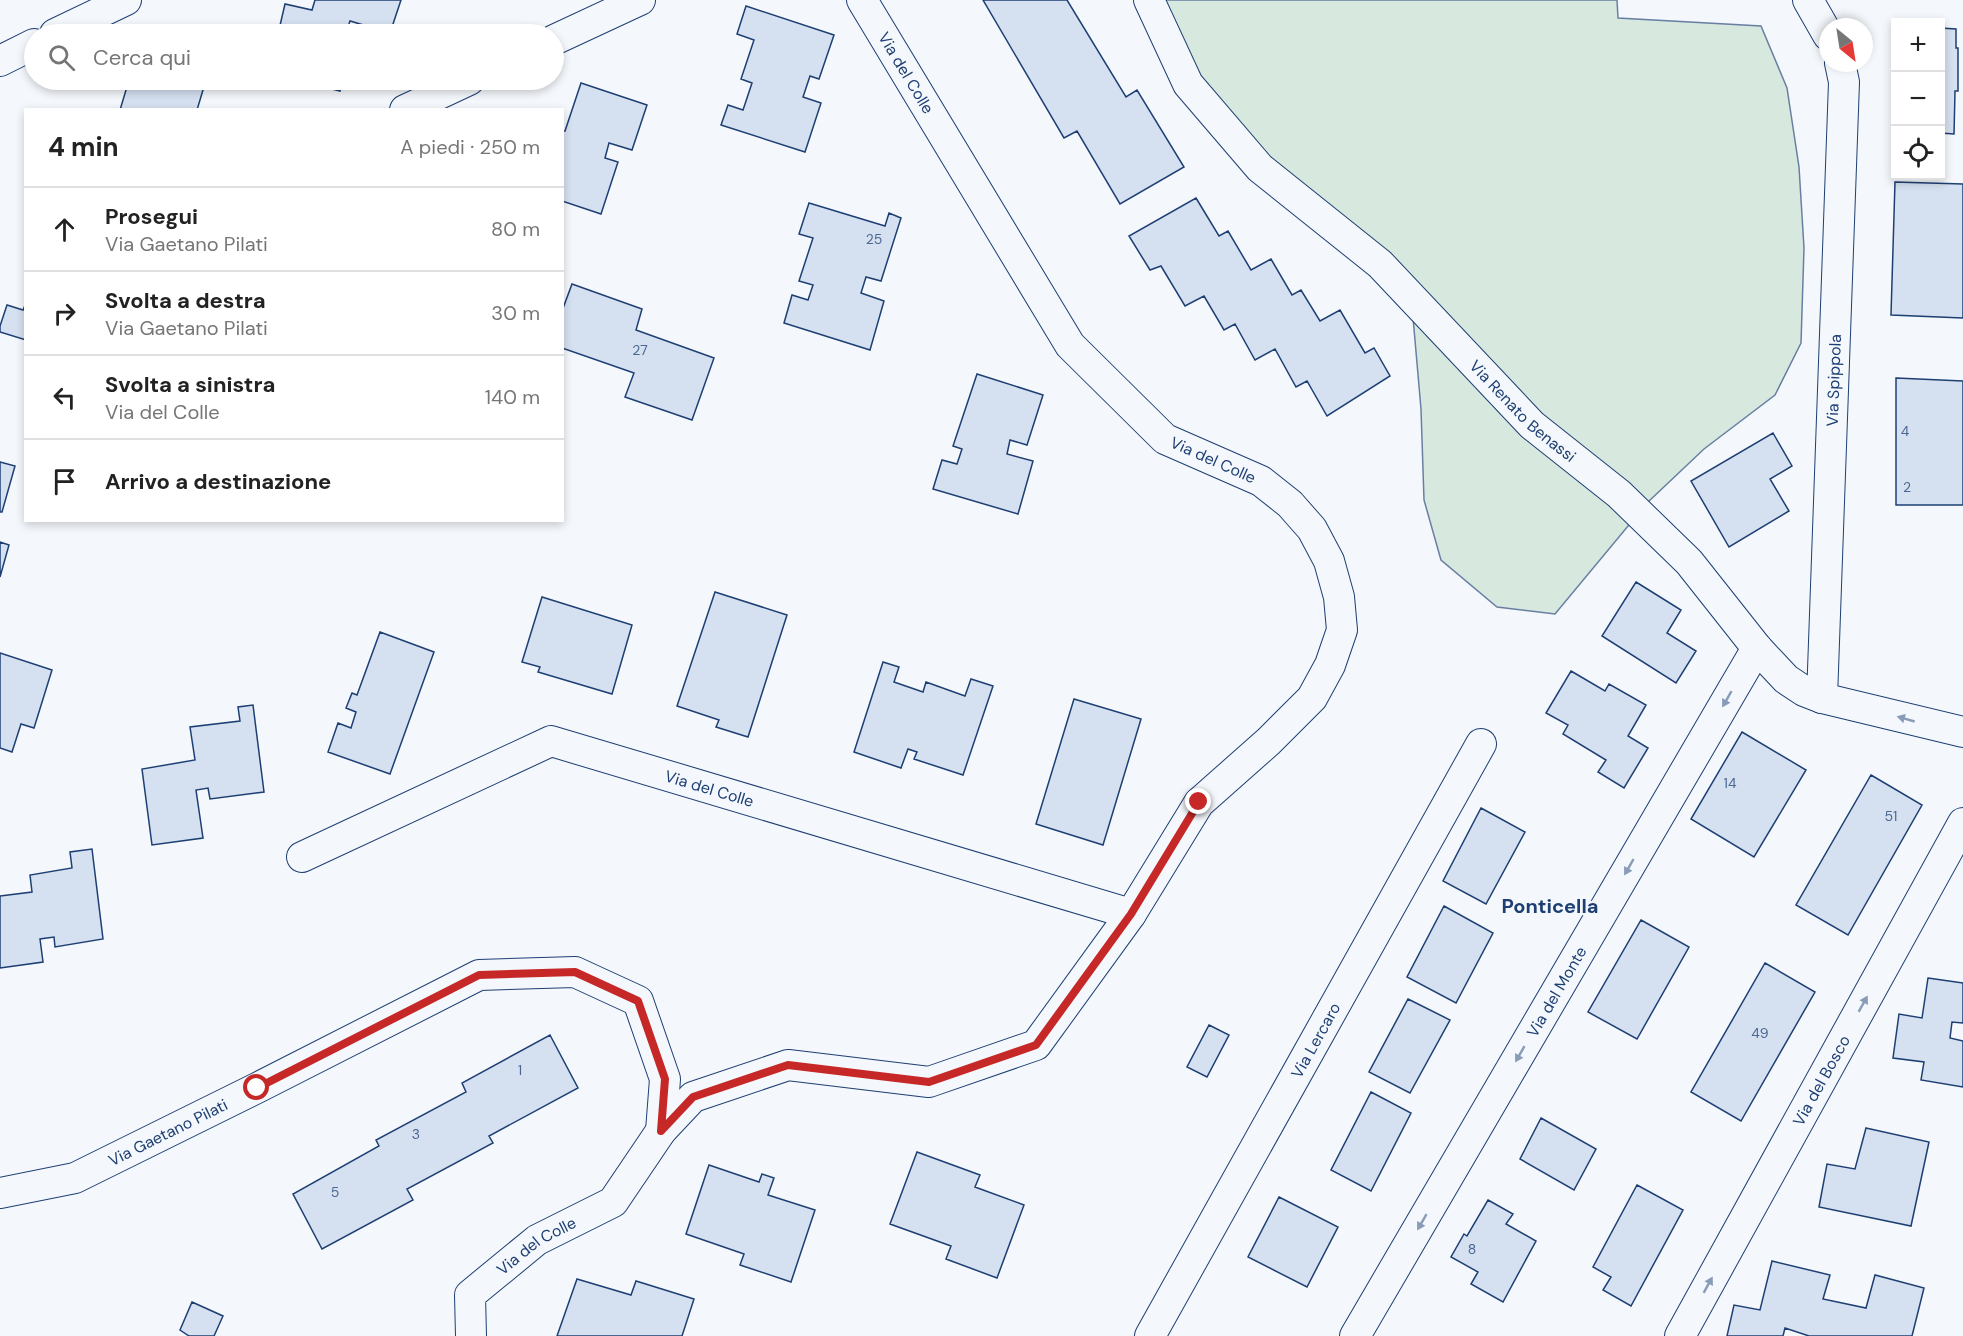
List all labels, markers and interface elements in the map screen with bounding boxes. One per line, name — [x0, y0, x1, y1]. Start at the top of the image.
north arrow — [1819, 18, 1873, 72]
map controls — [1891, 18, 1945, 180]
button: + — [1891, 18, 1945, 72]
search box — [24, 24, 564, 90]
street label: Via del Colle — [873, 28, 939, 118]
icon: search — [45, 41, 78, 74]
text: Cerca qui — [93, 43, 191, 72]
button: − — [1891, 72, 1945, 126]
button: locate — [1891, 126, 1945, 180]
text: 4 min — [48, 130, 119, 164]
text: A piedi · 250 m — [400, 134, 540, 160]
text: Prosegui — [105, 202, 198, 231]
icon: ahead — [48, 213, 81, 246]
text: 80 m — [491, 216, 540, 242]
house number: 25 — [866, 230, 882, 248]
text: Via Gaetano Pilati — [105, 231, 268, 257]
text: Svolta a destra — [105, 286, 266, 315]
icon: right — [48, 297, 81, 330]
text: 30 m — [491, 300, 540, 326]
text: Via Gaetano Pilati — [105, 315, 268, 341]
street label: Via Spippola — [1821, 334, 1845, 427]
house number: 27 — [632, 341, 648, 359]
street label: Via Renato Benassi — [1465, 355, 1580, 466]
text: Svolta a sinistra — [105, 370, 275, 399]
icon: left — [48, 381, 81, 414]
text: 140 m — [485, 384, 540, 410]
text: Via del Colle — [105, 399, 220, 425]
house number: 4 — [1901, 422, 1910, 440]
street label: Via del Colle — [1167, 432, 1259, 488]
icon: arrive — [48, 465, 81, 498]
text: Arrivo a destinazione — [105, 467, 331, 496]
house number: 2 — [1903, 478, 1911, 496]
one-way arrow — [1722, 691, 1733, 707]
one-way arrow — [1897, 714, 1915, 723]
street label: Via del Colle — [662, 765, 756, 811]
house number: 14 — [1724, 774, 1737, 792]
route end — [1185, 788, 1211, 814]
house number: 51 — [1885, 807, 1897, 825]
one-way arrow — [1624, 859, 1634, 876]
district label: Ponticella — [1501, 893, 1599, 919]
street label: Via del Monte — [1522, 942, 1591, 1041]
one-way arrow — [1858, 995, 1868, 1012]
street label: Via Lercaro — [1286, 999, 1345, 1082]
house number: 49 — [1751, 1024, 1769, 1042]
street label: Via del Bosco — [1788, 1031, 1854, 1129]
one-way arrow — [1515, 1046, 1525, 1063]
house number: 1 — [518, 1061, 522, 1079]
route start — [243, 1074, 269, 1100]
street label: Via Gaetano Pilati — [105, 1094, 231, 1170]
house number: 3 — [412, 1125, 420, 1143]
house number: 5 — [331, 1183, 339, 1201]
street label: Via del Colle — [492, 1212, 579, 1280]
one-way arrow — [1417, 1214, 1427, 1231]
house number: 8 — [1468, 1240, 1476, 1258]
one-way arrow — [1703, 1276, 1713, 1293]

